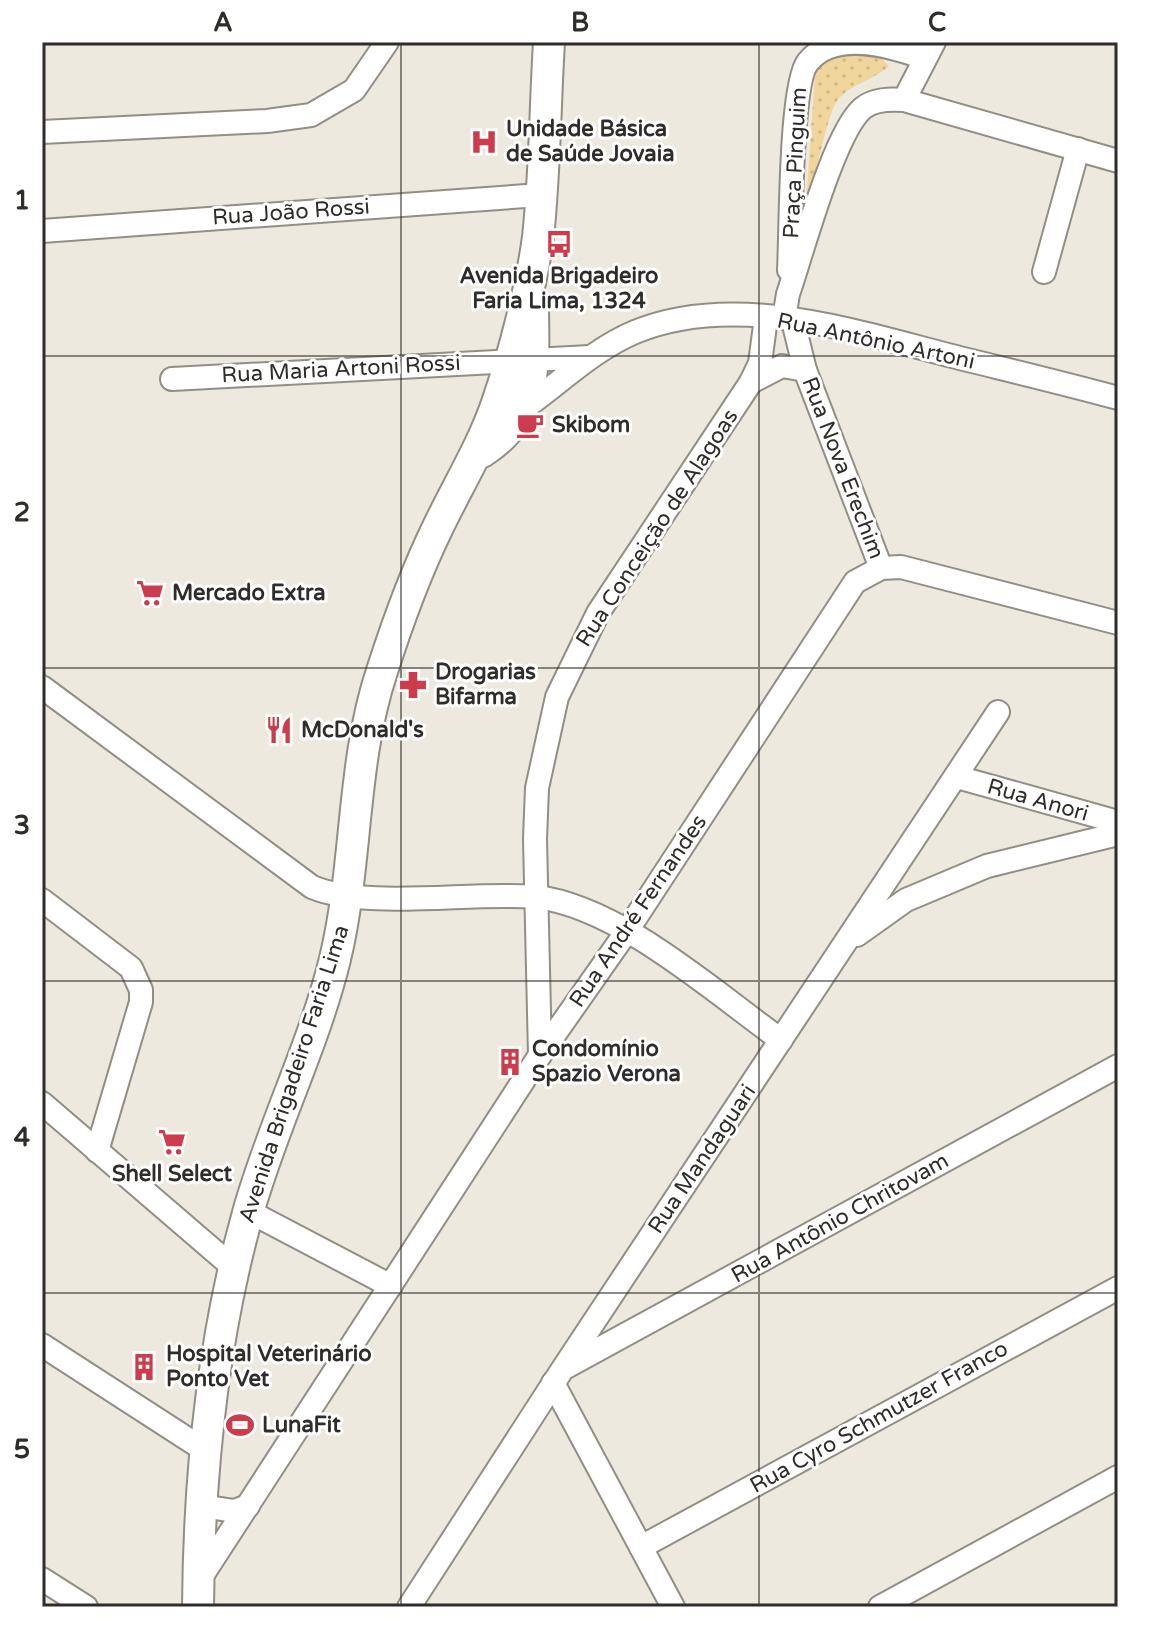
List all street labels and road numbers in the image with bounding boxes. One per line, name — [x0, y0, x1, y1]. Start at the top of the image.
street label: Praça Pinguim — [778, 87, 812, 239]
street label: Rua João Rossi — [211, 194, 371, 230]
street label: Rua Antônio Artoni — [775, 307, 977, 375]
street label: Rua Maria Artoni Rossi — [221, 350, 461, 388]
street label: Rua Nova Erechim — [796, 373, 890, 563]
street label: Rua Conceição de Alagoas — [570, 404, 744, 652]
street label: Rua Anori — [984, 773, 1092, 827]
street label: Rua André Fernandes — [564, 810, 712, 1012]
street label: Avenida Brigadeiro Faria Lima — [234, 922, 354, 1226]
street label: Rua Mandaguari — [643, 1080, 761, 1238]
street label: Rua Antônio Chritovam — [727, 1147, 953, 1289]
street label: Rua Cyro Schmutzer Franco — [746, 1335, 1012, 1499]

